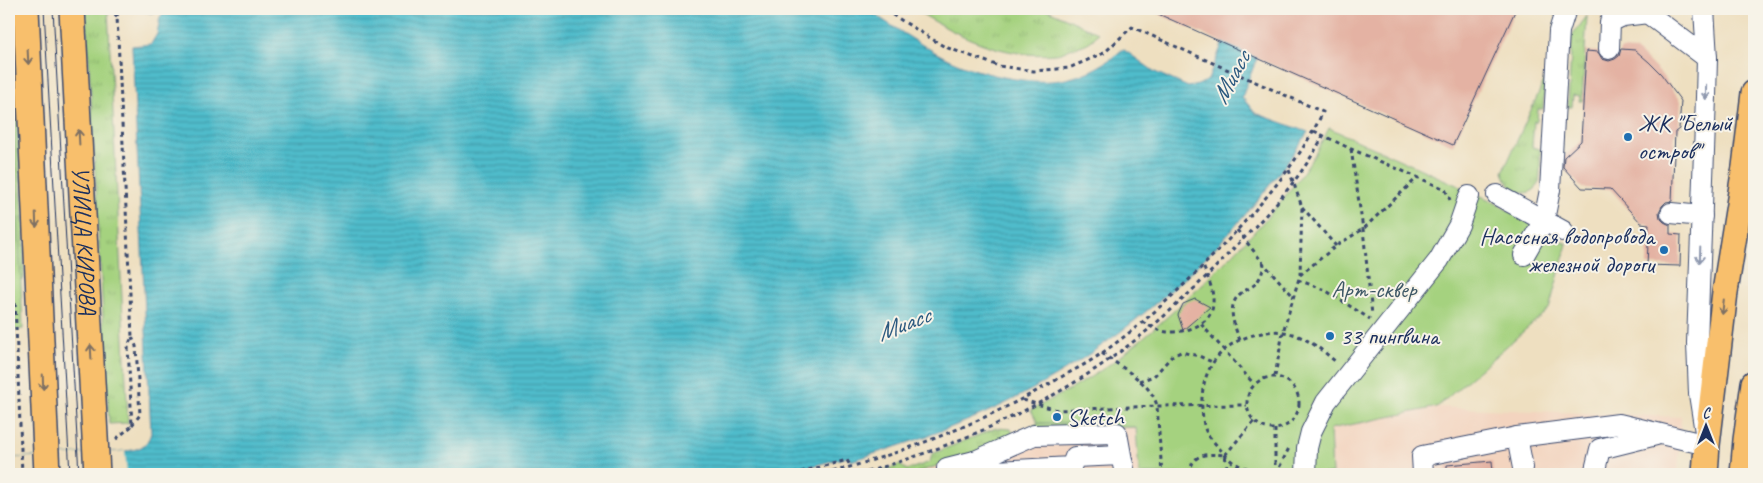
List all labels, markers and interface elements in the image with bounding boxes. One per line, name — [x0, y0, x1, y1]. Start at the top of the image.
water label: Миасс — [1204, 43, 1259, 109]
one-way arrow — [24, 49, 33, 65]
one-way arrow — [1702, 84, 1711, 100]
place label: ЖК "Белый остров" — [1638, 108, 1734, 166]
one-way arrow — [75, 129, 84, 145]
marker: ЖК "Белый остров" — [1622, 131, 1634, 143]
street label: УЛИЦА КИРОВА — [65, 166, 103, 317]
one-way arrow — [31, 212, 40, 228]
place label: Насосная водопровода железной дороги — [1480, 221, 1656, 279]
marker: Насосная водопровода железной дороги — [1658, 244, 1670, 256]
one-way arrow — [1696, 247, 1705, 263]
park label: Арт-сквер — [1331, 274, 1417, 304]
water label: Миасс — [872, 298, 938, 349]
one-way arrow — [1718, 299, 1728, 315]
place label: 33 пингвина — [1340, 321, 1441, 351]
marker: 33 пингвина — [1324, 330, 1336, 342]
one-way arrow — [86, 344, 95, 360]
one-way arrow — [38, 374, 47, 390]
north arrow — [1680, 400, 1730, 450]
place label: Sketch — [1067, 402, 1126, 432]
text: С — [1703, 405, 1712, 422]
marker: Sketch — [1051, 411, 1063, 423]

